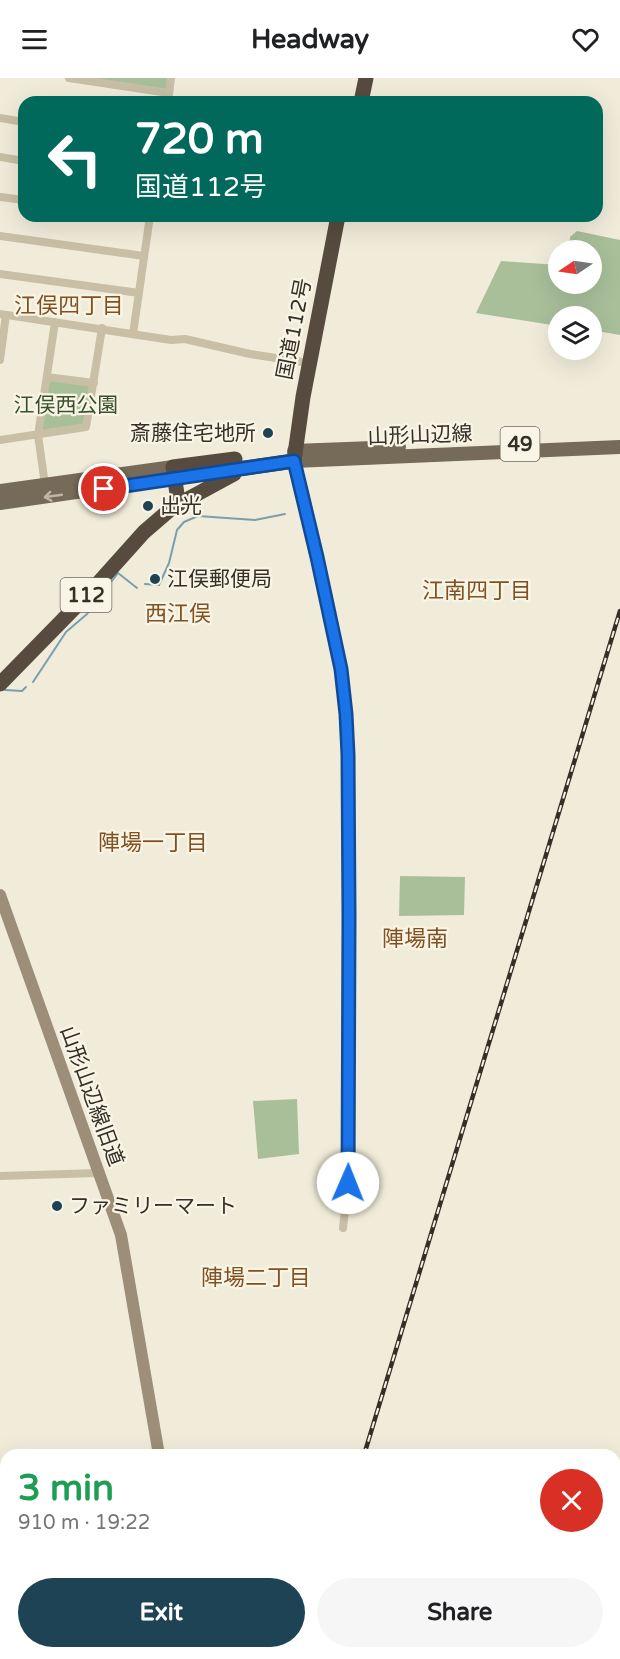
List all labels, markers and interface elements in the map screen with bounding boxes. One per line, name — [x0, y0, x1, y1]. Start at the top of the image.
icon: menu — [18, 23, 51, 56]
text: Headway — [251, 23, 369, 56]
icon: heart — [569, 23, 602, 56]
text: 720 m — [135, 114, 264, 165]
icon: left — [36, 120, 114, 198]
text: 国道112号 — [135, 171, 267, 204]
north arrow — [548, 240, 602, 294]
map controls — [548, 240, 602, 360]
street label: 国道112号 — [272, 276, 317, 382]
district label: 江俣四丁目 — [14, 293, 124, 319]
button: layers — [548, 306, 602, 360]
park label: 江俣西公園 — [14, 393, 119, 418]
place label: 斎藤住宅地所 — [130, 421, 256, 446]
street label: 山形山辺線 — [367, 421, 473, 450]
marker: 斎藤住宅地所 — [261, 426, 275, 440]
road number: 49 — [500, 427, 540, 461]
pin — [78, 463, 129, 514]
icon: arrive — [87, 472, 120, 505]
one-way arrow — [44, 490, 64, 501]
place label: 出光 — [160, 494, 202, 519]
marker: 出光 — [141, 499, 155, 513]
place label: 江俣郵便局 — [167, 567, 272, 592]
marker: 江俣郵便局 — [148, 572, 162, 586]
road number: 112 — [60, 578, 112, 612]
district label: 江南四丁目 — [422, 578, 532, 604]
district label: 西江俣 — [145, 601, 211, 627]
district label: 陣場一丁目 — [98, 830, 208, 856]
district label: 陣場南 — [382, 926, 448, 952]
street label: 山形山辺線旧道 — [55, 1023, 128, 1170]
position arrow — [316, 1151, 380, 1215]
place label: ファミリーマート — [69, 1194, 237, 1219]
marker: ファミリーマート — [50, 1199, 64, 1213]
district label: 陣場二丁目 — [201, 1265, 311, 1291]
text: 3 min — [18, 1467, 114, 1510]
button: close — [540, 1469, 603, 1532]
text: 910 m · 19:22 — [18, 1511, 150, 1535]
button: Exit — [18, 1578, 305, 1647]
button: Share — [317, 1578, 603, 1647]

